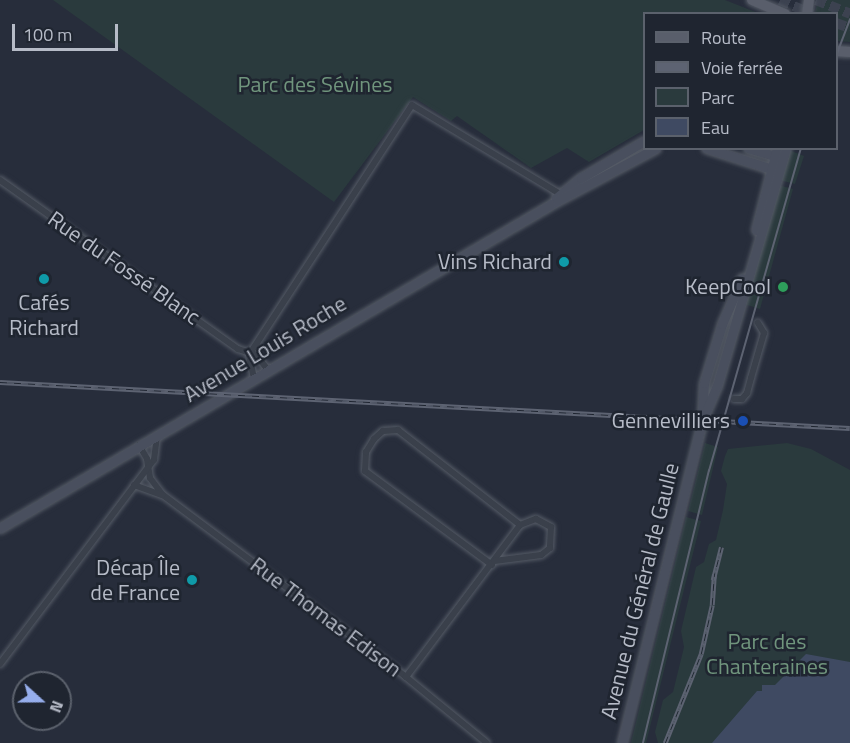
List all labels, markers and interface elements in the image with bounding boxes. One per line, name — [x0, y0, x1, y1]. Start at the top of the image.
scale bar — [15, 12, 122, 50]
legend — [643, 12, 838, 150]
text: 100 m — [23, 21, 72, 48]
text: Route — [701, 24, 746, 51]
text: Voie ferrée — [701, 54, 783, 81]
park label: Parc des Sévines — [237, 72, 393, 98]
text: Parc — [701, 84, 735, 111]
text: Eau — [701, 114, 730, 141]
street label: Rue du Fossé Blanc — [43, 206, 205, 330]
place label: Vins Richard — [438, 249, 552, 275]
marker: Vins Richard — [557, 255, 571, 269]
marker: Cafés Richard — [37, 272, 51, 286]
place label: KeepCool — [685, 274, 771, 300]
marker: KeepCool — [776, 280, 790, 294]
place label: Cafés Richard — [9, 289, 79, 340]
street label: Avenue Louis Roche — [179, 290, 351, 408]
place label: Gennevilliers — [611, 408, 730, 434]
marker: Gennevilliers — [734, 412, 752, 430]
street label: Avenue du Général de Gaulle — [595, 460, 685, 722]
street label: Rue Thomas Edison — [245, 551, 407, 683]
place label: Décap Île de France — [90, 554, 180, 606]
marker: Décap Île de France — [185, 573, 199, 587]
park label: Parc des Chanteraines — [706, 628, 828, 680]
north arrow — [12, 671, 72, 731]
text: N — [44, 697, 70, 716]

